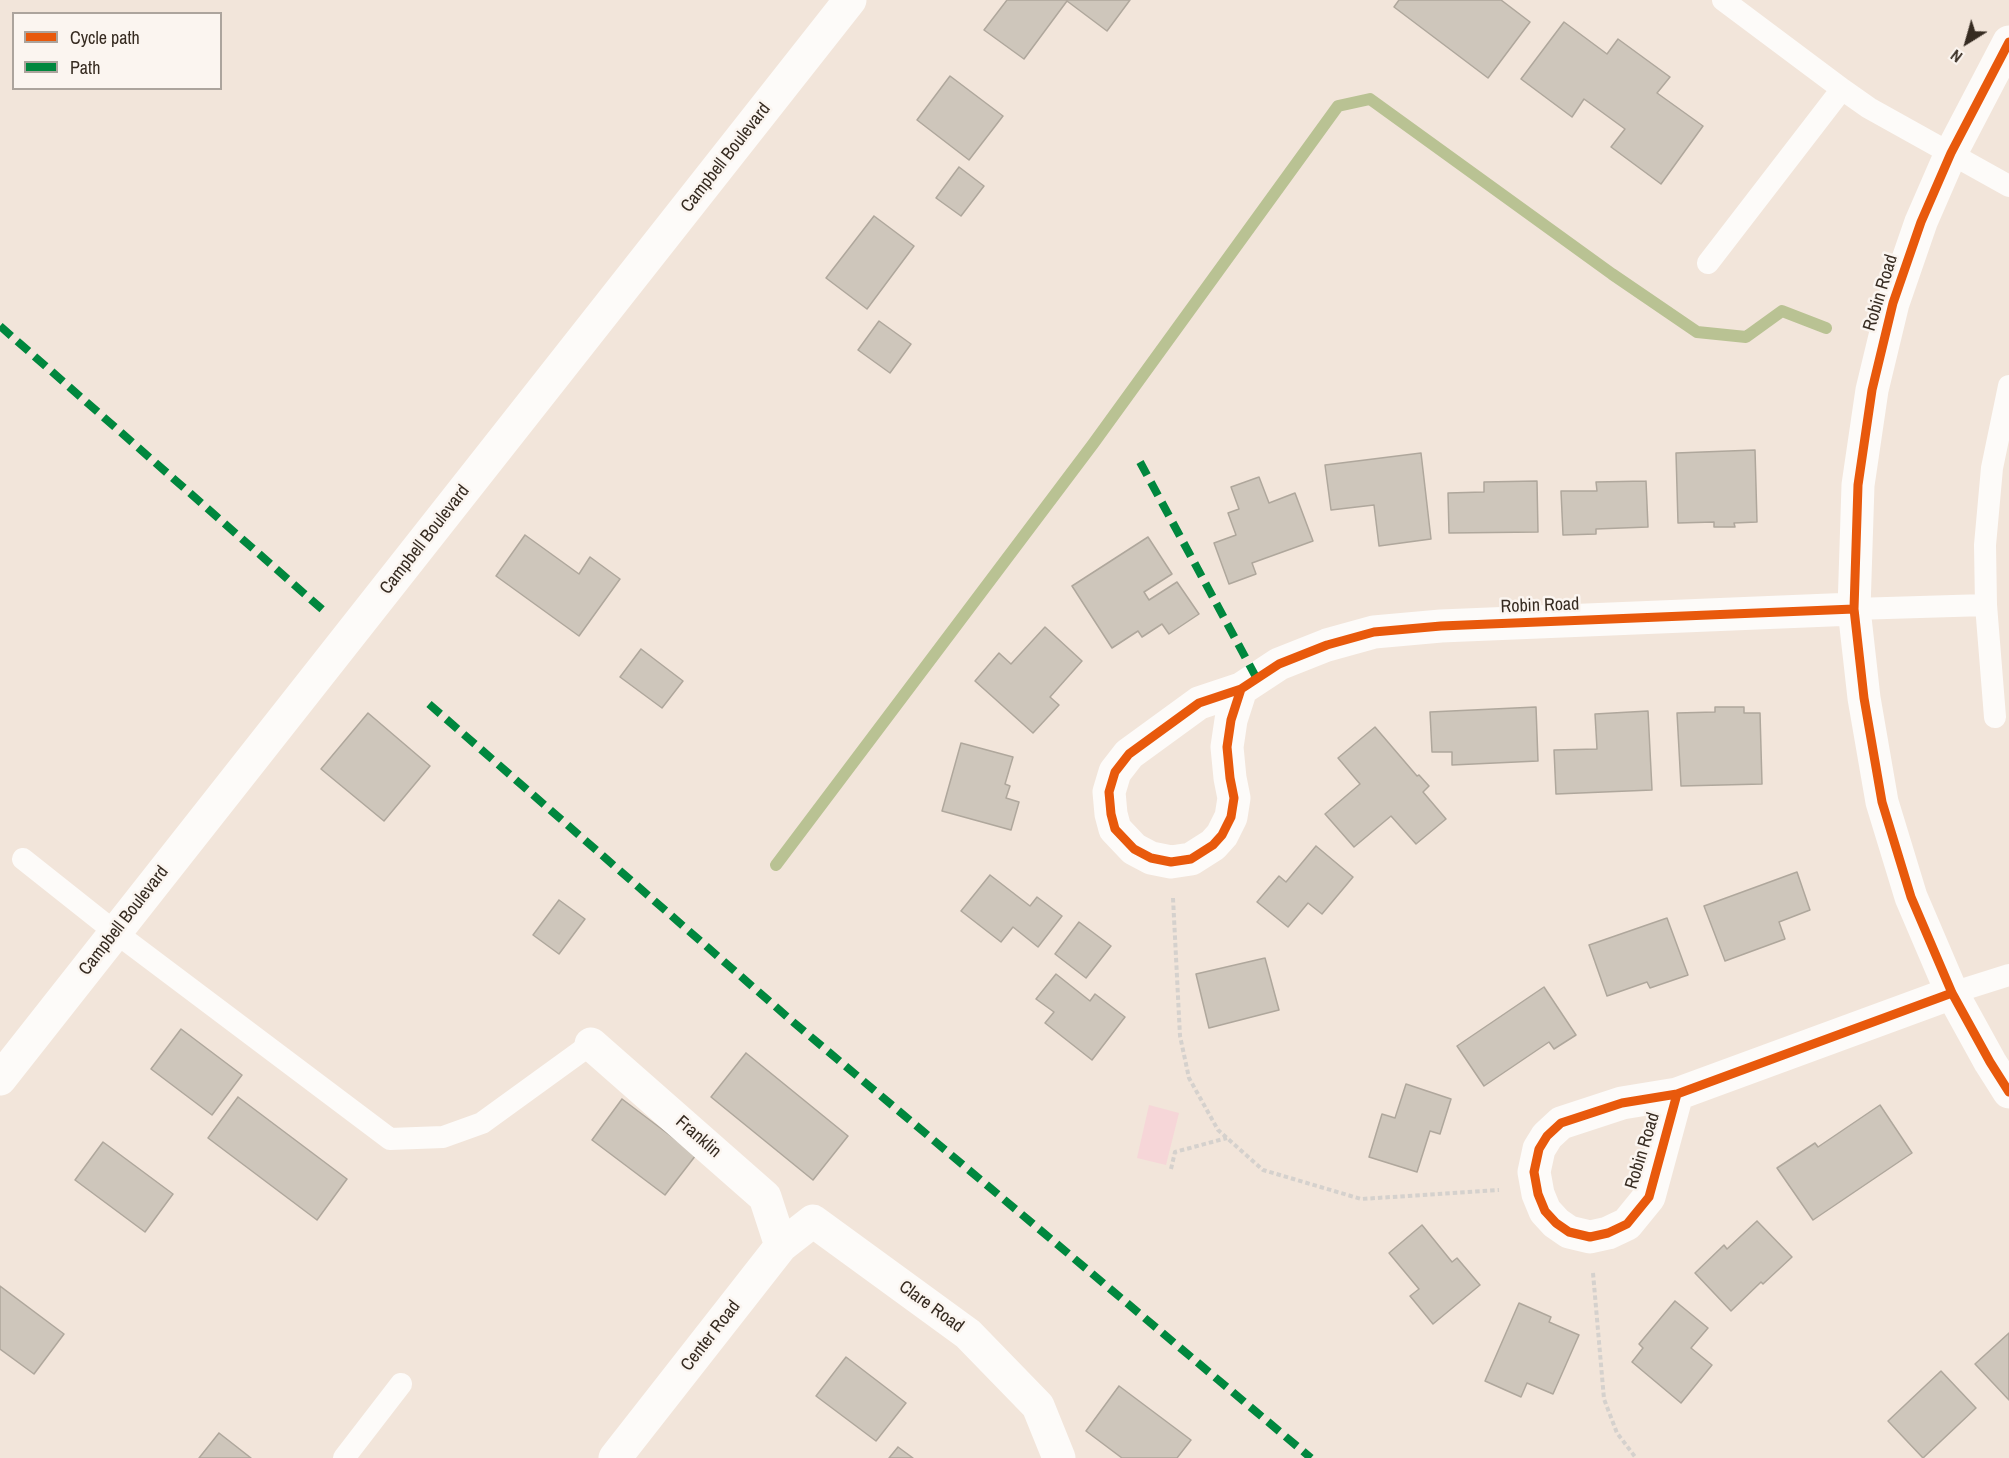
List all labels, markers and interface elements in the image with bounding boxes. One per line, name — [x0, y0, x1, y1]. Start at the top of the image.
legend — [12, 12, 222, 90]
north arrow — [1937, 12, 1997, 72]
text: Cycle path — [70, 25, 140, 50]
text: N — [1946, 45, 1967, 68]
text: Path — [70, 55, 100, 80]
street label: Campbell Boulevard — [677, 99, 775, 217]
street label: Robin Road — [1859, 252, 1903, 334]
street label: Campbell Boulevard — [376, 481, 474, 599]
street label: Robin Road — [1500, 594, 1580, 618]
street label: Campbell Boulevard — [75, 862, 173, 980]
street label: Robin Road — [1621, 1110, 1665, 1192]
street label: Franklin — [671, 1111, 725, 1163]
street label: Clare Road — [894, 1276, 968, 1338]
street label: Center Road — [677, 1296, 745, 1376]

